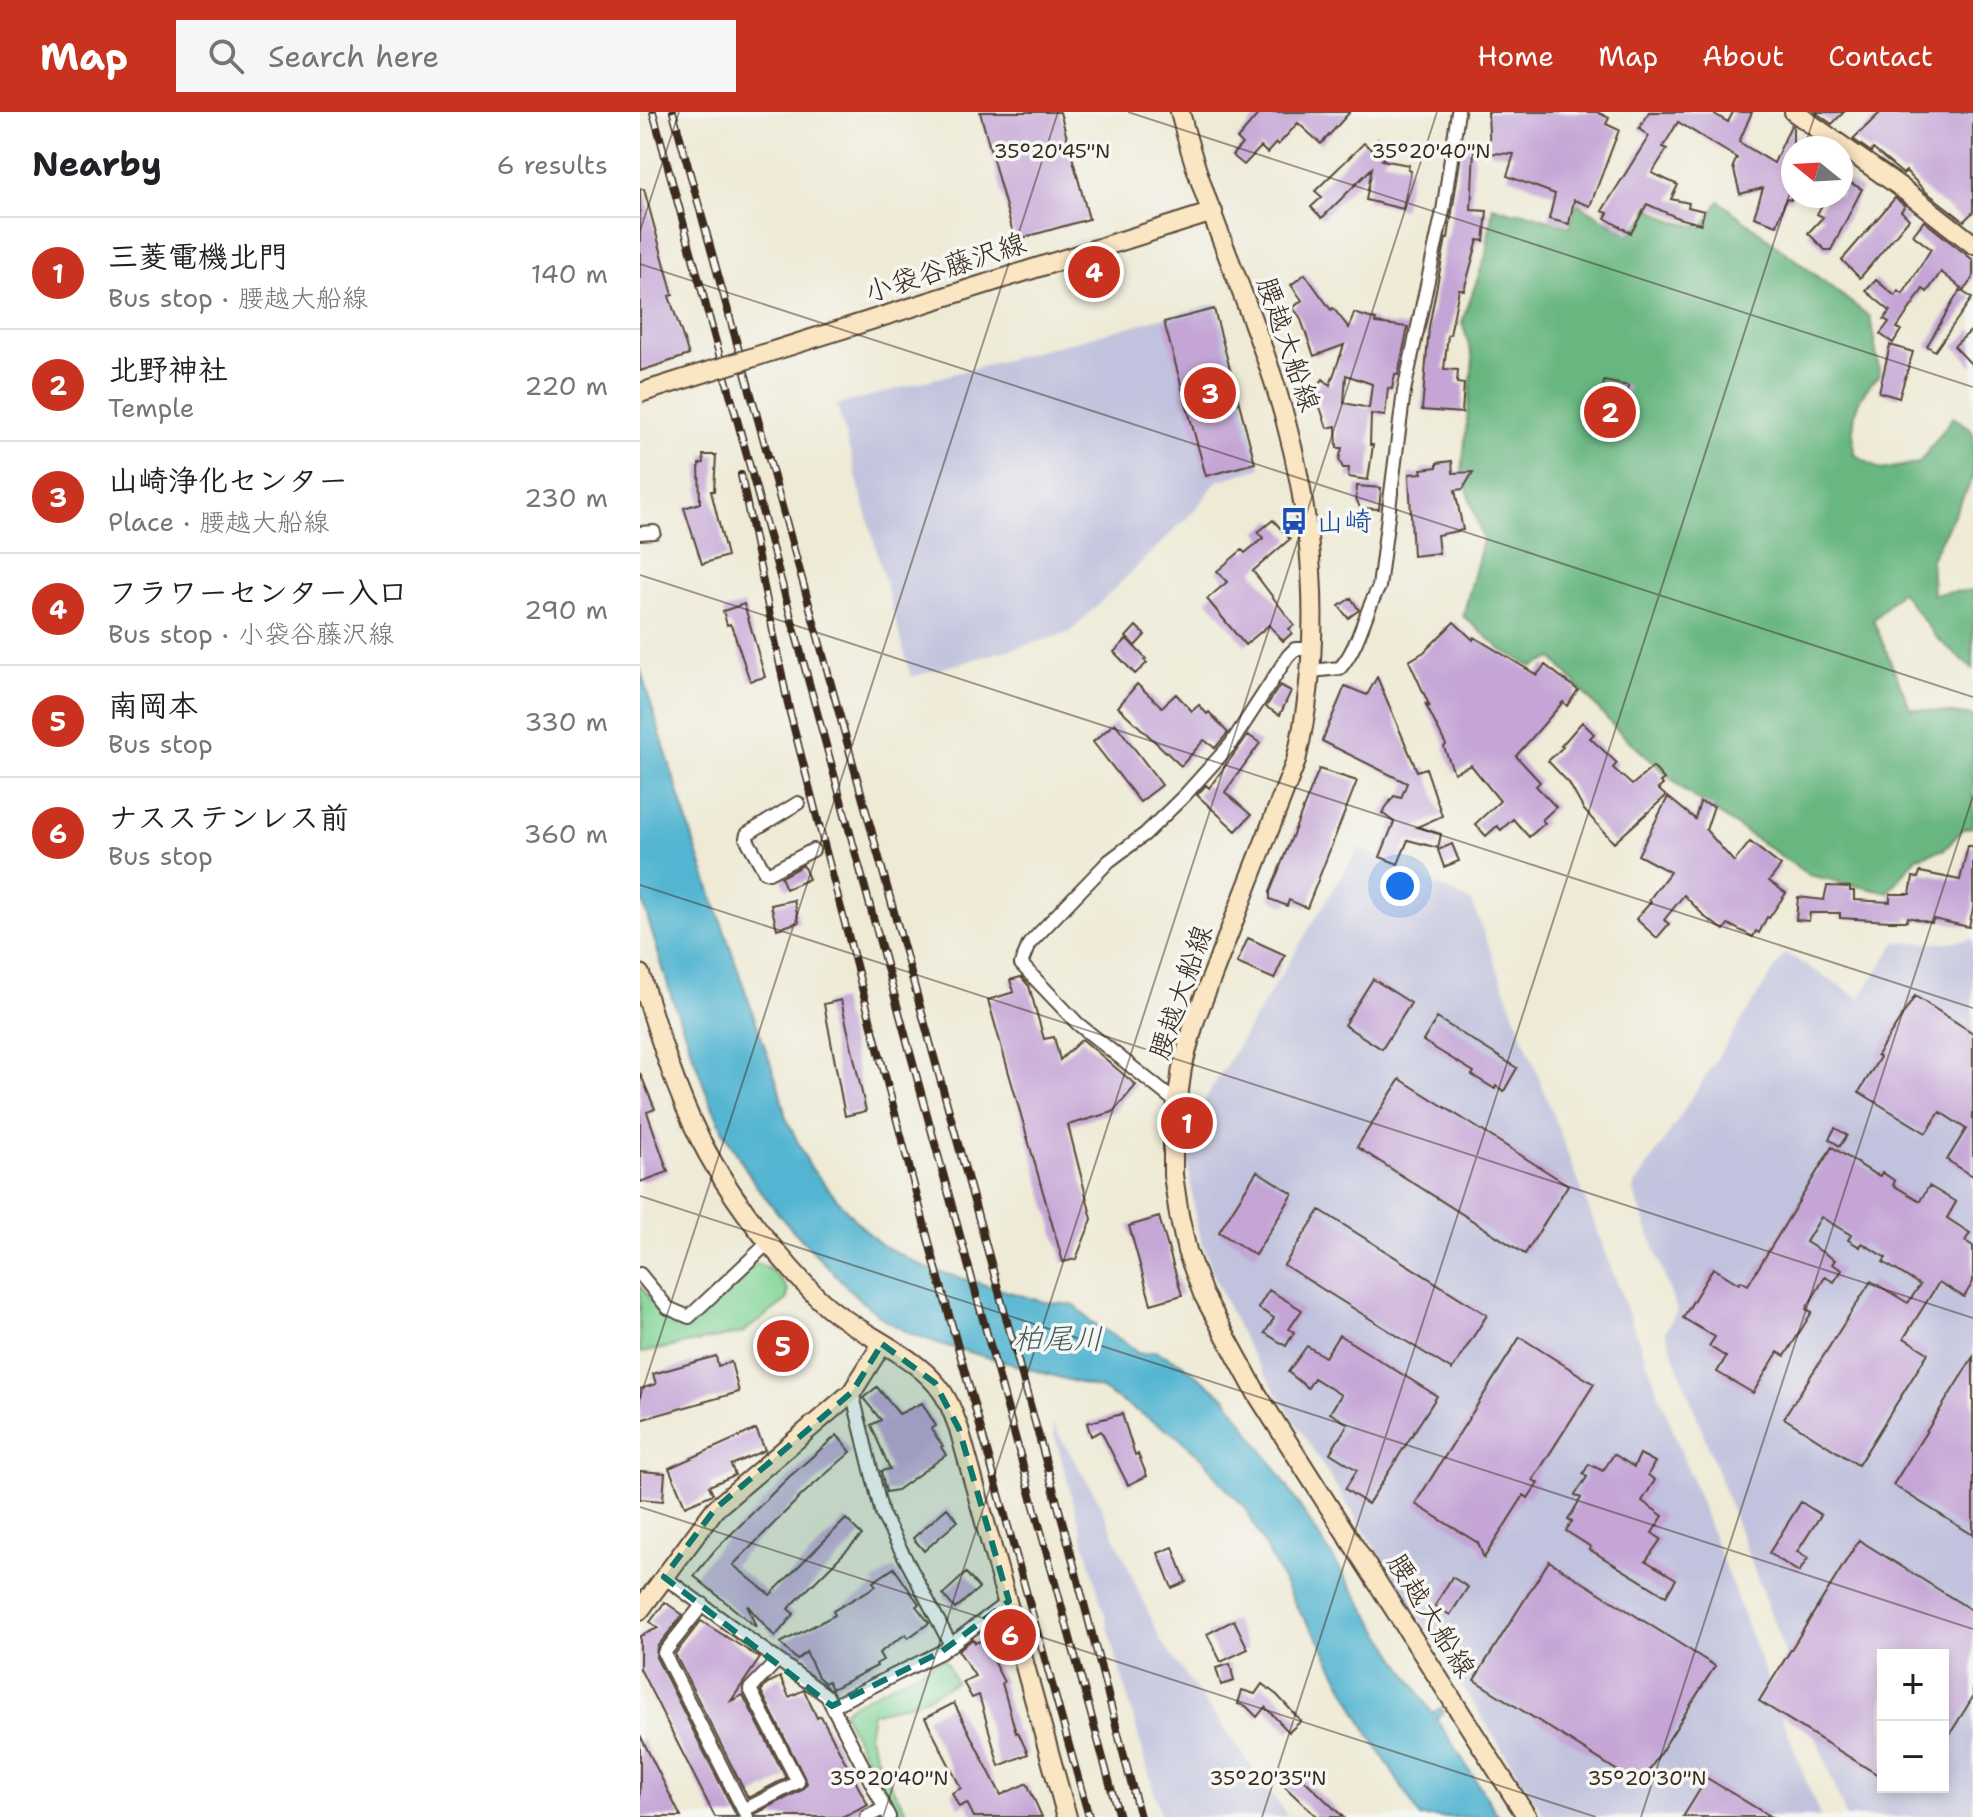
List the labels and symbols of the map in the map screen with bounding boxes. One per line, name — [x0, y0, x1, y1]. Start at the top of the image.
north arrow — [1781, 136, 1853, 208]
text: 35°20'45"N — [994, 138, 1110, 164]
text: 35°20'40"N — [1372, 138, 1490, 164]
street label: 小袋谷藤沢線 — [859, 223, 1031, 311]
pin: 4 — [1068, 242, 1120, 302]
street label: 腰越大船線 — [1248, 272, 1330, 416]
pin: 3 — [1184, 363, 1236, 423]
pin: 2 — [1584, 382, 1636, 442]
place label: 山崎 — [1316, 502, 1372, 540]
bus stop icon: 山崎 — [1279, 506, 1309, 536]
your location — [1380, 866, 1420, 906]
street label: 腰越大船線 — [1139, 920, 1221, 1064]
pin: 1 — [1161, 1093, 1213, 1153]
pin: 5 — [757, 1316, 809, 1376]
water label: 柏尾川 — [1013, 1318, 1103, 1359]
street label: 腰越大船線 — [1379, 1546, 1485, 1684]
pin: 6 — [984, 1605, 1036, 1665]
text: 35°20'40"N — [830, 1765, 948, 1791]
text: 35°20'35"N — [1210, 1765, 1326, 1791]
text: 35°20'30"N — [1587, 1765, 1707, 1791]

